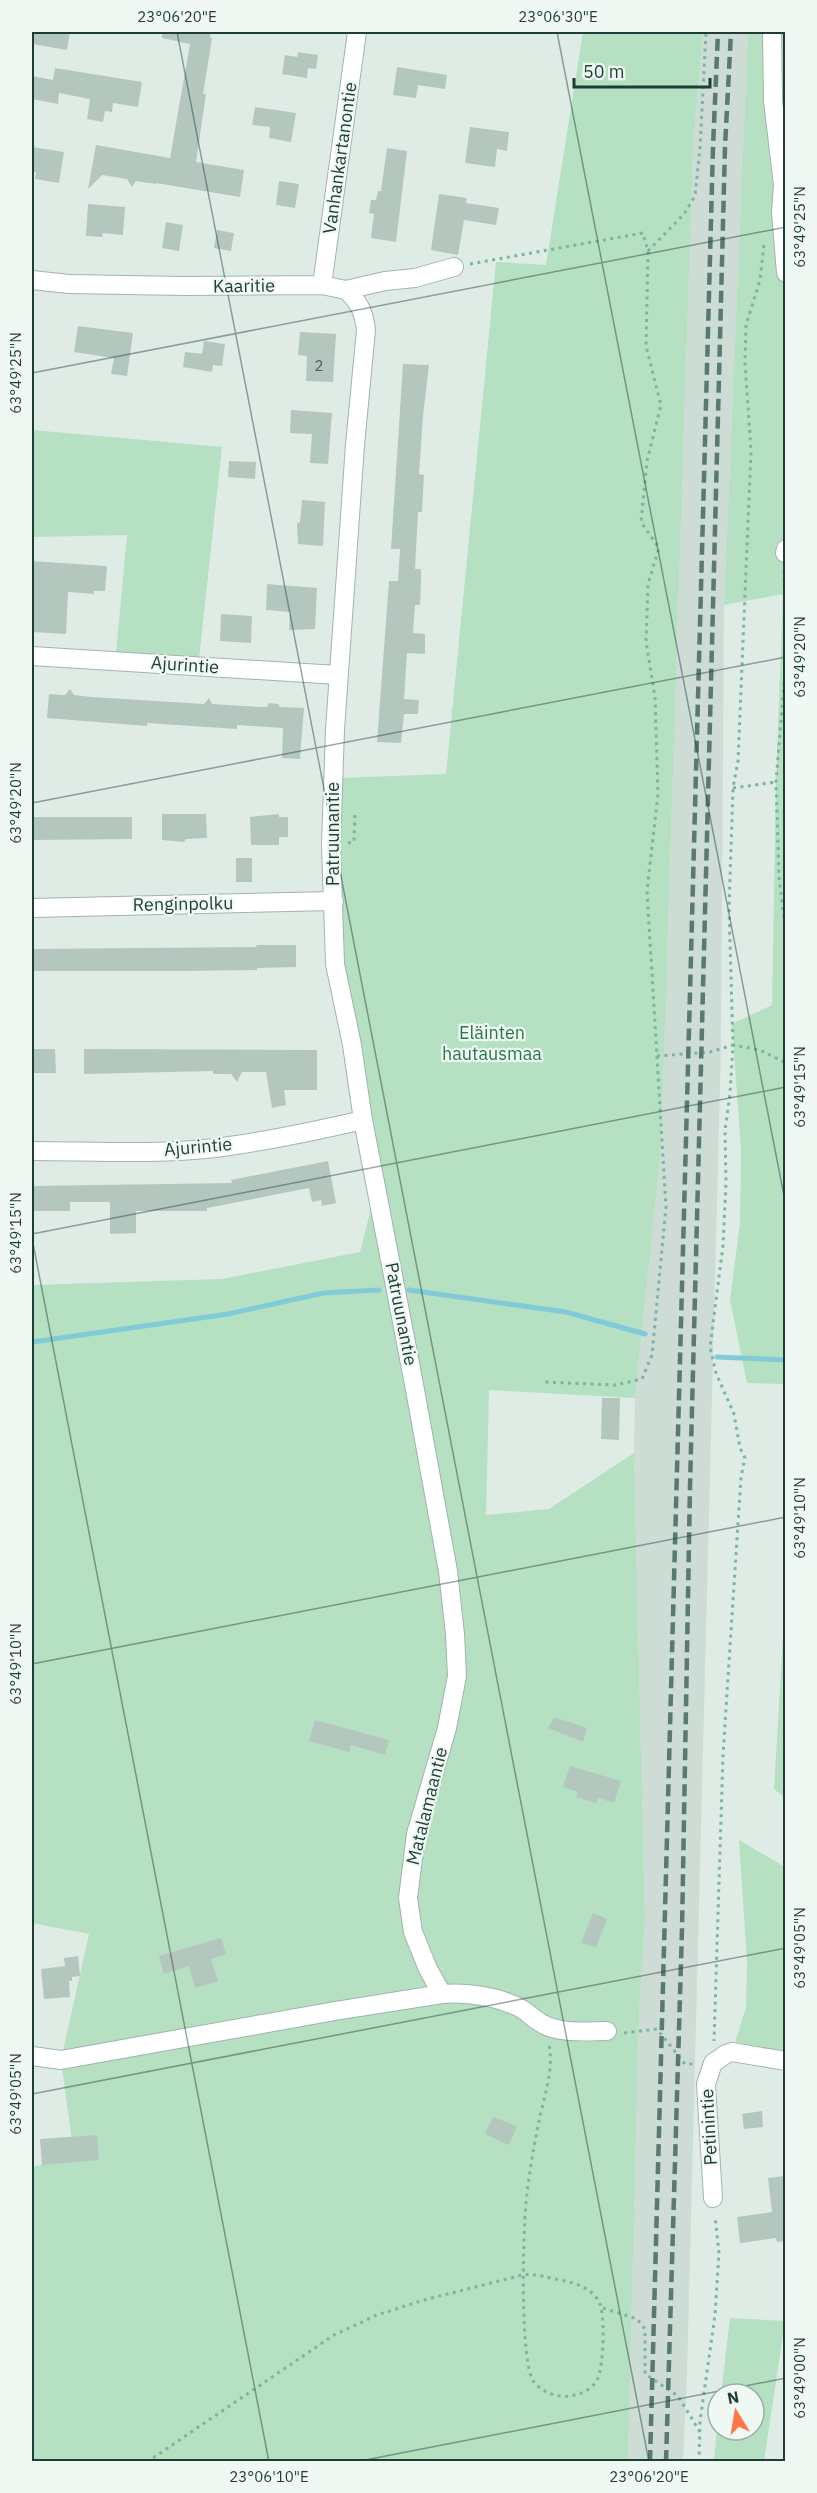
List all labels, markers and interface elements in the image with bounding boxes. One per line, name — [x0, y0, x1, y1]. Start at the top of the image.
text: 23°06'20"E — [137, 7, 217, 26]
text: 23°06'30"E — [518, 7, 598, 26]
scale bar — [574, 51, 710, 89]
text: 50 m — [583, 60, 625, 83]
street label: Vanhankartanontie — [317, 80, 362, 235]
text: 63°49'25"N — [790, 186, 809, 268]
street label: Kaaritie — [213, 273, 275, 298]
text: 63°49'25"N — [6, 332, 25, 414]
house number: 2 — [314, 356, 324, 375]
text: 63°49'20"N — [790, 616, 809, 698]
street label: Ajurintie — [150, 651, 220, 678]
text: 63°49'20"N — [6, 762, 25, 844]
street label: Patruunantie — [321, 782, 344, 886]
street label: Renginpolku — [133, 891, 233, 916]
park label: Eläinten hautausmaa — [442, 1021, 542, 1065]
text: 63°49'15"N — [790, 1046, 809, 1128]
street label: Ajurintie — [163, 1132, 233, 1161]
text: 63°49'15"N — [6, 1192, 25, 1274]
street label: Patruunantie — [380, 1260, 423, 1367]
text: 63°49'10"N — [790, 1477, 809, 1559]
text: 63°49'10"N — [6, 1623, 25, 1705]
street label: Matalamaantie — [401, 1745, 452, 1867]
text: 63°49'05"N — [790, 1907, 809, 1989]
text: 63°49'05"N — [6, 2053, 25, 2135]
street label: Petinintie — [695, 2088, 722, 2166]
text: 63°49'00"N — [790, 2337, 809, 2419]
north arrow — [706, 2382, 766, 2442]
text: N — [726, 2386, 741, 2408]
text: 23°06'10"E — [229, 2467, 309, 2486]
text: 23°06'20"E — [609, 2467, 689, 2486]

